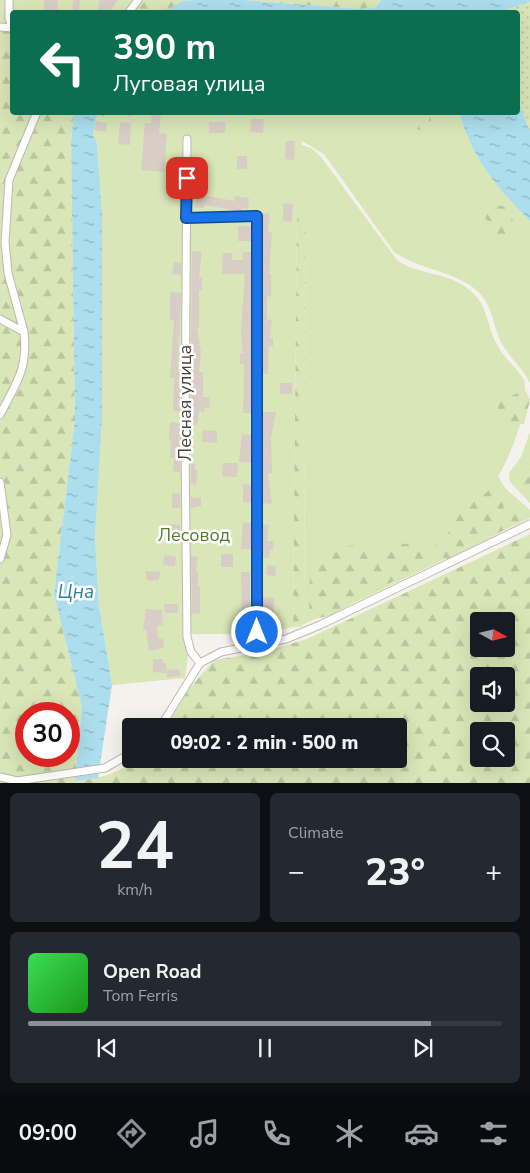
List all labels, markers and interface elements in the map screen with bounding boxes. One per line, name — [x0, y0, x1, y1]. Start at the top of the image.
text: 390 m — [113, 24, 216, 71]
icon: left — [30, 30, 95, 95]
text: Луговая улица — [113, 69, 266, 99]
pin — [166, 157, 208, 199]
icon: arrive — [173, 164, 201, 192]
street label: Лесная улица — [173, 345, 197, 461]
park label: Лесовод — [158, 523, 231, 547]
water label: Цна — [58, 579, 94, 605]
position arrow — [230, 605, 282, 657]
north arrow — [470, 612, 515, 658]
map controls — [470, 612, 515, 767]
button: sound — [470, 667, 515, 712]
speed limit sign: 30 — [15, 702, 80, 767]
button: search — [470, 722, 515, 767]
text: 09:02 · 2 min · 500 m — [171, 730, 358, 756]
text: 24 — [96, 802, 174, 891]
text: Climate — [288, 822, 343, 844]
text: 23° — [365, 847, 425, 898]
text: − — [288, 853, 305, 891]
text: + — [485, 853, 502, 891]
text: km/h — [117, 879, 153, 901]
text: Open Road — [103, 959, 201, 985]
text: Tom Ferris — [103, 985, 178, 1007]
icon: previous — [93, 1034, 121, 1062]
icon: pause — [251, 1034, 279, 1062]
icon: next — [409, 1034, 437, 1062]
icon: directions — [114, 1116, 149, 1151]
icon: music — [187, 1116, 222, 1151]
icon: phone — [259, 1116, 294, 1151]
icon: climate — [332, 1116, 367, 1151]
icon: car — [404, 1116, 439, 1151]
icon: filters — [476, 1116, 511, 1151]
text: 09:00 — [19, 1118, 77, 1148]

